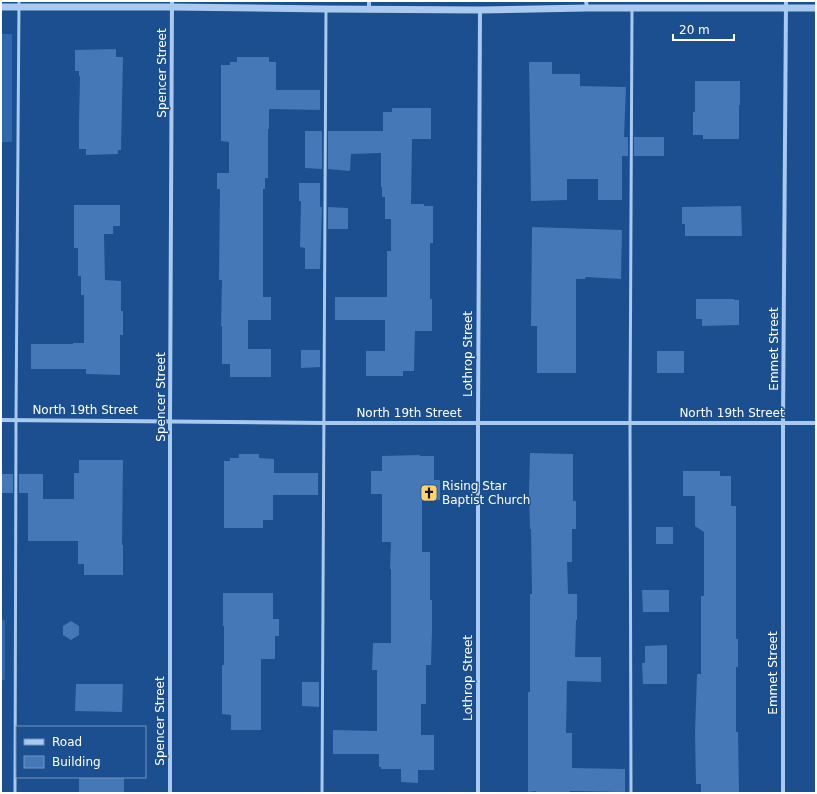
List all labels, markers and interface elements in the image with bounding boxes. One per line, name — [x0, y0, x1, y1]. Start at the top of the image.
scale bar — [673, 16, 734, 42]
text: 20 m — [679, 23, 710, 37]
street label: Spencer Street — [155, 28, 169, 118]
street label: Emmet Street — [767, 307, 781, 391]
street label: Lothrop Street — [461, 311, 475, 397]
street label: Spencer Street — [154, 352, 168, 442]
street label: North 19th Street — [32, 403, 138, 417]
street label: North 19th Street — [356, 406, 462, 420]
street label: North 19th Street — [679, 406, 785, 420]
place label: Rising Star Baptist Church — [442, 479, 530, 507]
church icon: Rising Star Baptist Church — [419, 483, 439, 503]
street label: Emmet Street — [766, 631, 780, 715]
street label: Lothrop Street — [461, 635, 475, 721]
street label: Spencer Street — [153, 676, 167, 766]
legend — [16, 726, 146, 778]
text: Road — [52, 735, 82, 749]
text: Building — [52, 755, 101, 769]

